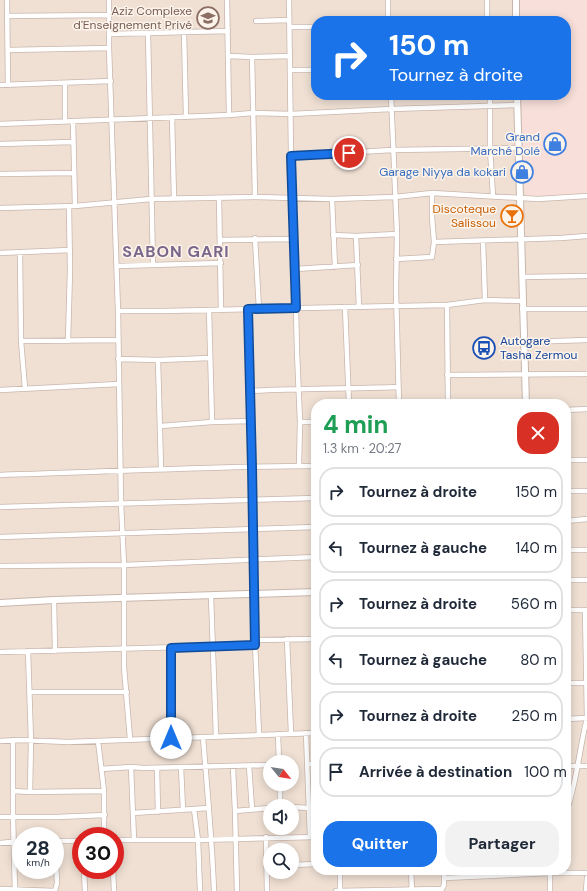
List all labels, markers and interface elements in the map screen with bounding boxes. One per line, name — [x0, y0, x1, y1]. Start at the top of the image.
place label: Aziz Complexe d'Enseignement Privé — [73, 3, 192, 33]
school or university icon: Aziz Complexe d'Enseignement Privé — [195, 5, 221, 31]
text: 150 m — [389, 27, 469, 64]
icon: right — [323, 32, 375, 84]
text: Tournez à droite — [389, 63, 523, 87]
place label: Grand Marché Dolé — [471, 129, 540, 159]
shop icon: Grand Marché Dolé — [542, 131, 568, 157]
pin — [332, 136, 366, 170]
icon: arrive — [338, 142, 360, 164]
shop icon: Garage Niyya da kokari — [509, 159, 535, 185]
place label: Garage Niyya da kokari — [379, 164, 506, 180]
place label: Discoteque Salissou — [433, 201, 496, 231]
bar icon: Discoteque Salissou — [499, 203, 525, 229]
district label: SABON GARI — [122, 241, 230, 262]
place label: Autogare Tasha Zermou — [500, 333, 578, 363]
bus stop icon: Autogare Tasha Zermou — [471, 335, 497, 361]
text: 4 min — [323, 409, 388, 440]
button: close — [517, 412, 559, 454]
text: 1.3 km · 20:27 — [323, 440, 401, 457]
icon: right — [325, 481, 347, 503]
text: Tournez à droite — [359, 482, 477, 502]
text: 150 m — [516, 482, 557, 502]
icon: left — [325, 537, 347, 559]
text: Tournez à gauche — [359, 538, 487, 558]
text: 140 m — [516, 538, 557, 558]
icon: right — [325, 593, 347, 615]
text: Tournez à droite — [359, 594, 477, 614]
text: 560 m — [511, 594, 557, 614]
icon: left — [325, 649, 347, 671]
text: Tournez à gauche — [359, 650, 487, 670]
text: 80 m — [520, 650, 557, 670]
icon: right — [325, 705, 347, 727]
text: Tournez à droite — [359, 706, 477, 726]
text: 250 m — [512, 706, 557, 726]
position arrow — [150, 717, 192, 759]
north arrow — [263, 755, 299, 791]
map controls — [263, 755, 299, 879]
icon: arrive — [325, 761, 347, 783]
text: Arrivée à destination — [359, 762, 512, 782]
text: 100 m — [524, 762, 567, 782]
button: sound — [263, 799, 299, 835]
button: Quitter — [323, 821, 437, 867]
button: Partager — [445, 821, 559, 867]
speed limit sign: 30 — [72, 827, 124, 879]
text: 28 — [26, 835, 50, 861]
button: search — [263, 843, 299, 879]
text: km/h — [26, 856, 50, 869]

